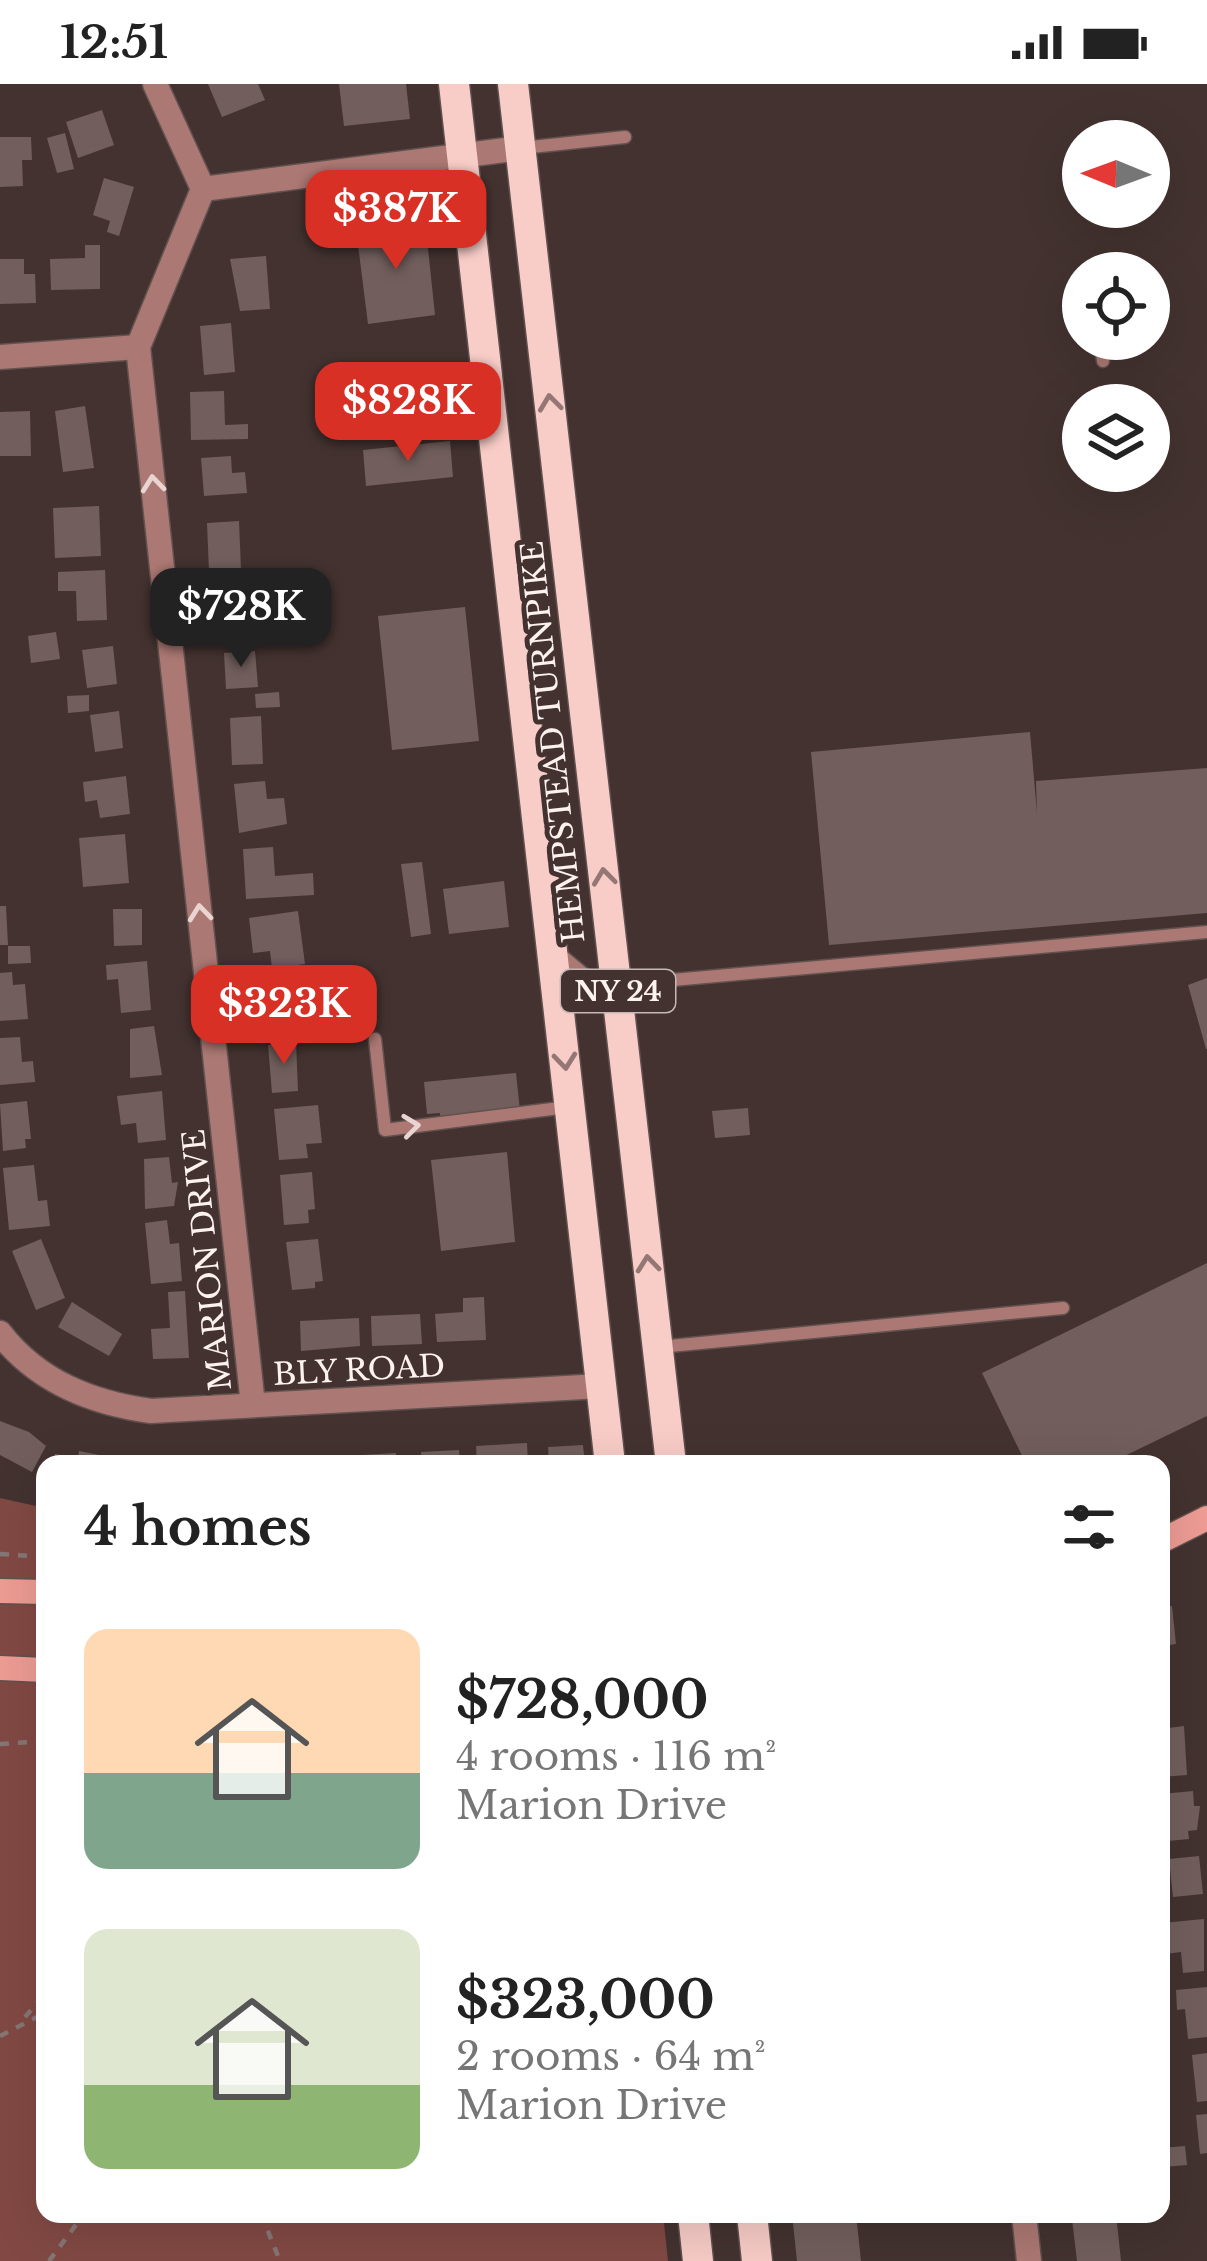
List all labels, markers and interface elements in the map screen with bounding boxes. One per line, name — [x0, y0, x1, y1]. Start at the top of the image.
text: 12:51 — [60, 14, 168, 70]
north arrow — [1062, 120, 1170, 228]
map controls — [1062, 120, 1170, 492]
pin: $387K — [312, 170, 480, 272]
text: $387K — [332, 184, 460, 233]
button: locate — [1062, 252, 1170, 360]
pin: $828K — [324, 362, 492, 464]
text: $828K — [342, 376, 474, 425]
button: layers — [1062, 384, 1170, 492]
one-way arrow — [538, 393, 564, 412]
one-way arrow — [141, 474, 166, 493]
street label: HEMPSTEAD TURNPIKE — [513, 539, 593, 945]
pin: $728K — [157, 568, 325, 670]
text: $728K — [177, 582, 305, 631]
one-way arrow — [591, 867, 617, 887]
one-way arrow — [187, 903, 213, 923]
pin: $323K — [200, 965, 368, 1067]
road number: NY 24 — [561, 970, 675, 1012]
text: $323K — [218, 979, 350, 1028]
one-way arrow — [551, 1051, 577, 1071]
one-way arrow — [401, 1114, 421, 1140]
street label: MARION DRIVE — [175, 1127, 239, 1393]
one-way arrow — [636, 1254, 662, 1274]
street label: BLY ROAD — [272, 1347, 446, 1393]
icon: filters — [1056, 1494, 1122, 1560]
text: 4 homes — [84, 1496, 312, 1559]
text: $728,000 — [456, 1669, 709, 1732]
icon: home — [180, 1677, 324, 1821]
text: 4 rooms · 116 m² — [456, 1732, 776, 1781]
text: Marion Drive — [456, 1781, 727, 1830]
text: $323,000 — [456, 1969, 715, 2032]
icon: home — [180, 1977, 324, 2121]
text: 2 rooms · 64 m² — [456, 2032, 766, 2081]
text: Marion Drive — [456, 2081, 727, 2130]

